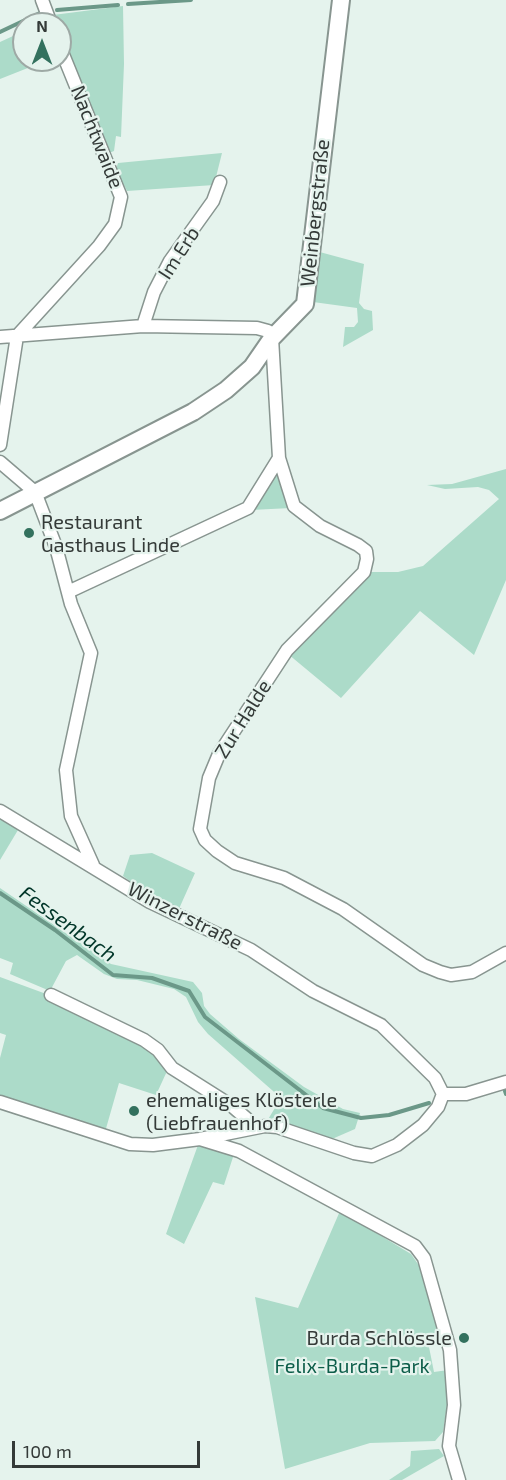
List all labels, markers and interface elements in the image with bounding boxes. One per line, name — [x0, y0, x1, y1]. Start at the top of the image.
north arrow — [12, 12, 72, 72]
text: N — [36, 16, 48, 35]
street label: Nachtwaide — [66, 82, 128, 192]
street label: Weinbergstraße — [295, 138, 335, 288]
street label: Im Erb — [153, 222, 205, 284]
place label: Restaurant Gasthaus Linde — [41, 510, 180, 557]
marker: Restaurant Gasthaus Linde — [22, 526, 36, 540]
street label: Zur Halde — [210, 675, 276, 763]
street label: Winzerstraße — [124, 877, 246, 955]
water label: Fessenbach — [15, 881, 121, 967]
place label: ehemaliges Klösterle (Liebfrauenhof) — [146, 1088, 337, 1135]
marker: ehemaliges Klösterle (Liebfrauenhof) — [127, 1104, 141, 1118]
place label: Burda Schlössle — [307, 1326, 452, 1350]
marker: Burda Schlössle — [457, 1331, 471, 1345]
park label: Felix-Burda-Park — [274, 1354, 430, 1378]
scale bar — [15, 1429, 202, 1467]
text: 100 m — [23, 1440, 72, 1462]

